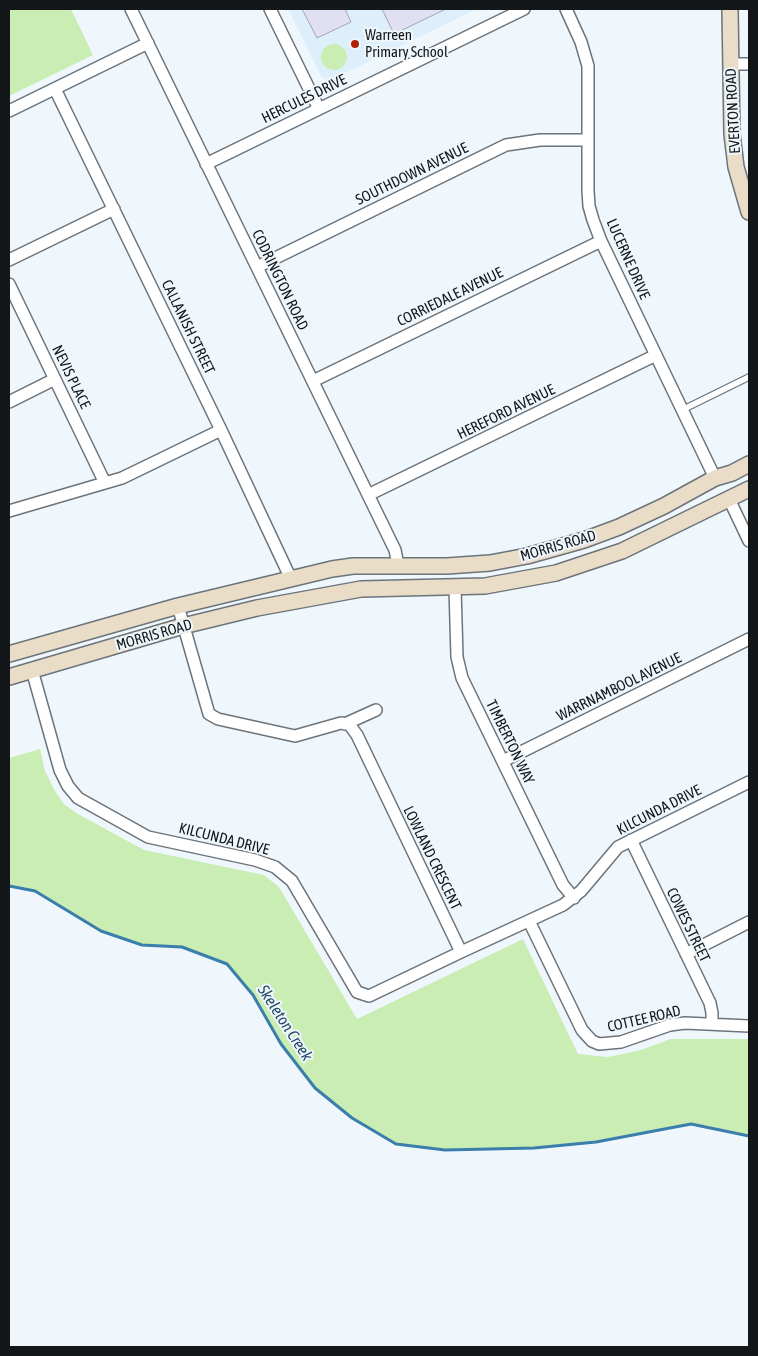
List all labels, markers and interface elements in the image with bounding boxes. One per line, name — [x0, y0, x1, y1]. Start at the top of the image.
place label: Warreen Primary School — [365, 26, 448, 61]
marker: Warreen Primary School — [349, 38, 361, 50]
street label: EVERTON ROAD — [722, 68, 744, 154]
street label: HERCULES DRIVE — [259, 71, 349, 127]
street label: SOUTHDOWN AVENUE — [353, 139, 471, 209]
street label: LUCERNE DRIVE — [602, 216, 654, 302]
street label: CODRINGTON ROAD — [248, 227, 312, 333]
street label: CORRIEDALE AVENUE — [394, 264, 506, 330]
street label: CALLANISH STREET — [157, 277, 219, 377]
street label: NEVIS PLACE — [48, 342, 94, 412]
street label: HEREFORD AVENUE — [454, 381, 558, 443]
street label: MORRIS ROAD — [518, 527, 598, 565]
street label: MORRIS ROAD — [114, 616, 194, 654]
street label: WARRNAMBOOL AVENUE — [554, 649, 684, 725]
street label: TIMBERTON WAY — [482, 697, 538, 787]
street label: KILCUNDA DRIVE — [614, 781, 704, 839]
street label: LOWLAND CRESCENT — [399, 803, 465, 913]
street label: KILCUNDA DRIVE — [177, 819, 271, 859]
street label: COWES STREET — [662, 885, 714, 965]
water label: Skeleton Creek — [253, 981, 317, 1065]
street label: COTTEE ROAD — [606, 1002, 682, 1036]

